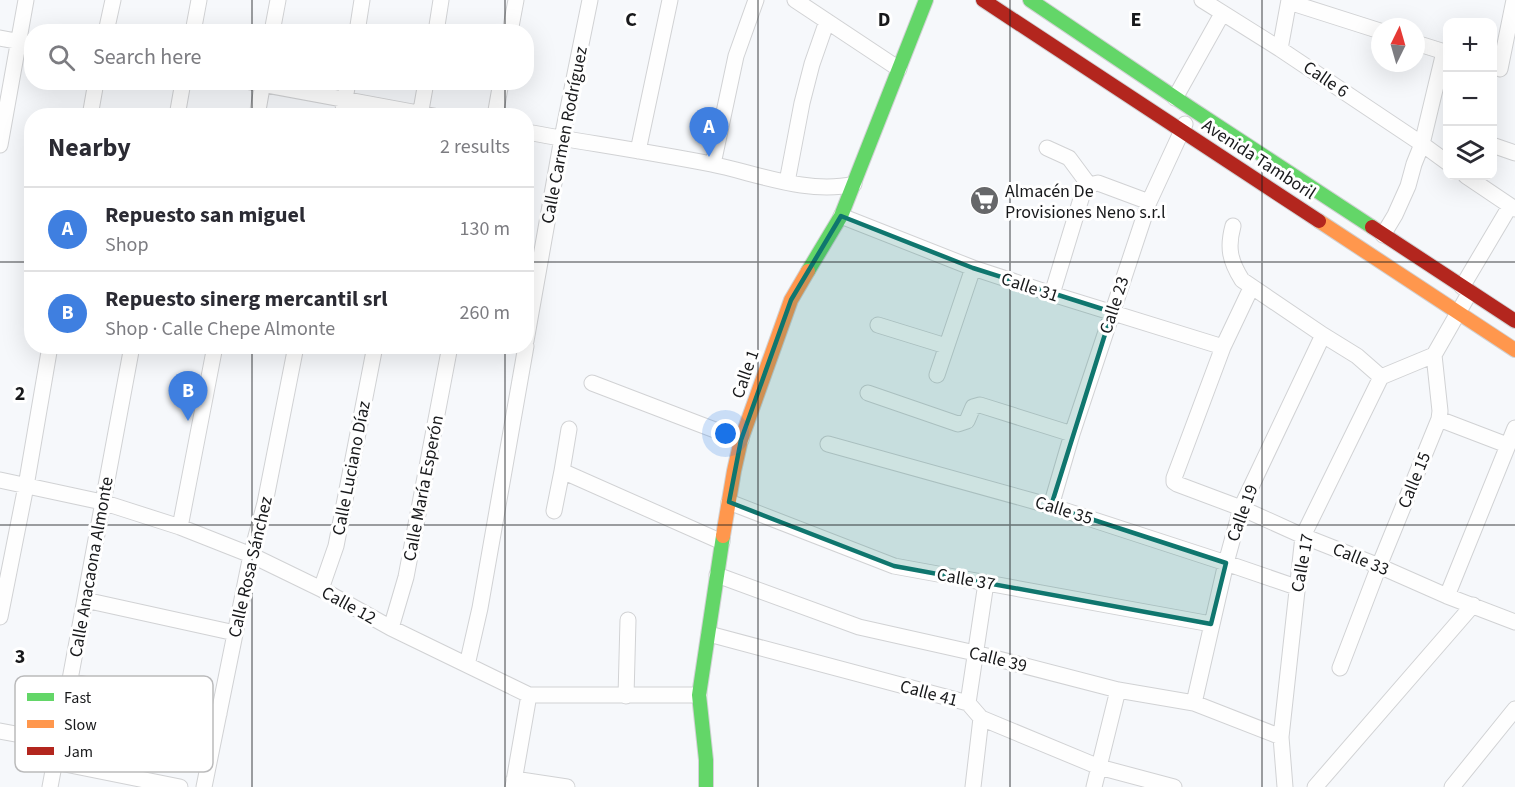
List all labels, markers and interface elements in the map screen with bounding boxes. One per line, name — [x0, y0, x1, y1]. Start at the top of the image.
text: C — [625, 6, 637, 34]
text: D — [878, 6, 890, 34]
text: E — [1131, 6, 1141, 34]
north arrow — [1371, 18, 1425, 72]
map controls — [1443, 18, 1497, 180]
button: + — [1443, 18, 1497, 72]
search box — [24, 24, 534, 90]
icon: search — [45, 41, 78, 74]
text: Search here — [93, 41, 201, 73]
street label: Calle Carmen Rodríguez — [535, 44, 594, 226]
street label: Calle 6 — [1298, 55, 1353, 104]
button: − — [1443, 72, 1497, 126]
pin: A — [690, 108, 728, 157]
street label: Avenida Tamboril — [1197, 113, 1321, 206]
button: layers — [1443, 126, 1497, 180]
text: Nearby — [48, 129, 131, 166]
text: 2 results — [440, 133, 510, 161]
place label: Almacén De Provisiones Neno s.r.l — [1005, 179, 1166, 225]
supermarket icon: Almacén De Provisiones Neno s.r.l — [968, 185, 1000, 217]
text: Repuesto san miguel — [105, 199, 305, 231]
text: A — [62, 215, 73, 243]
text: 130 m — [460, 215, 510, 243]
text: Shop — [105, 231, 149, 259]
street label: Calle 31 — [998, 266, 1062, 308]
street label: Calle 23 — [1093, 273, 1135, 337]
text: Repuesto sinerg mercantil srl — [105, 283, 388, 315]
text: B — [61, 299, 74, 327]
text: 260 m — [460, 299, 510, 327]
text: Shop · Calle Chepe Almonte — [105, 315, 335, 343]
street label: Calle 1 — [726, 346, 765, 402]
pin: B — [168, 372, 207, 421]
text: 2 — [15, 380, 25, 408]
street label: Calle Luciano Díaz — [326, 398, 377, 538]
street label: Calle María Esperón — [397, 413, 450, 563]
your location — [711, 419, 740, 448]
street label: Calle 15 — [1392, 448, 1437, 512]
street label: Calle Anacaona Almonte — [63, 475, 120, 659]
street label: Calle 19 — [1221, 481, 1264, 545]
street label: Calle 35 — [1032, 490, 1096, 531]
street label: Calle Rosa Sánchez — [222, 494, 279, 640]
street label: Calle 17 — [1285, 532, 1320, 594]
street label: Calle 33 — [1329, 537, 1393, 582]
street label: Calle 37 — [935, 562, 997, 597]
street label: Calle 12 — [317, 580, 381, 631]
street label: Calle 39 — [966, 640, 1030, 679]
text: 3 — [15, 643, 25, 671]
street label: Calle 41 — [897, 674, 961, 713]
legend — [15, 676, 213, 772]
text: Fast — [64, 687, 92, 709]
text: Slow — [64, 714, 97, 736]
text: Jam — [64, 741, 93, 763]

